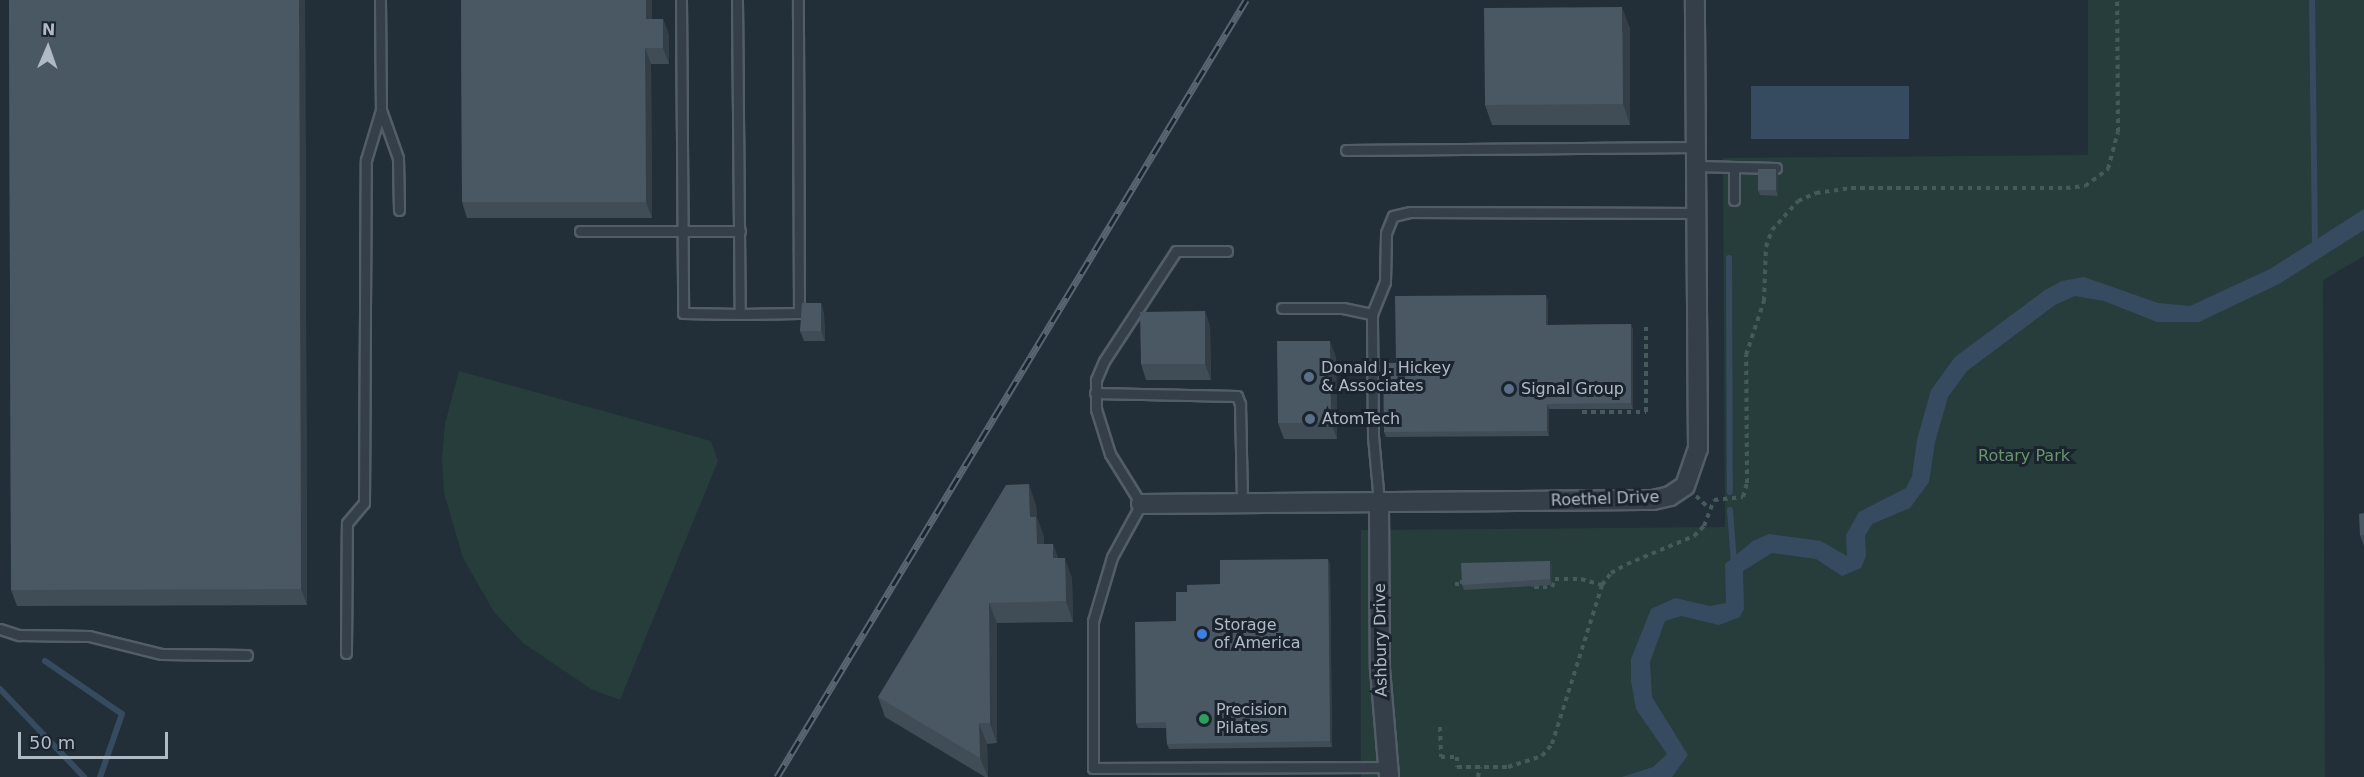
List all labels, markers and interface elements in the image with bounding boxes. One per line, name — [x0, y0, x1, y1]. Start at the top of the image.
north arrow — [18, 18, 78, 78]
text: N — [42, 20, 56, 39]
place label: Donald J. Hickey & Associates — [1321, 358, 1451, 396]
marker: Donald J. Hickey & Associates — [1302, 370, 1316, 384]
place label: Signal Group — [1521, 379, 1624, 399]
marker: Signal Group — [1502, 382, 1516, 396]
place label: AtomTech — [1322, 409, 1400, 429]
marker: AtomTech — [1303, 412, 1317, 426]
park label: Rotary Park — [1978, 446, 2070, 466]
street label: Roethel Drive — [1550, 488, 1660, 510]
street label: Ashbury Drive — [1370, 583, 1392, 697]
place label: Storage of America — [1214, 615, 1301, 653]
marker: Storage of America — [1195, 627, 1209, 641]
place label: Precision Pilates — [1216, 700, 1287, 738]
marker: Precision Pilates — [1197, 712, 1211, 726]
scale bar — [21, 720, 171, 758]
text: 50 m — [29, 732, 75, 753]

